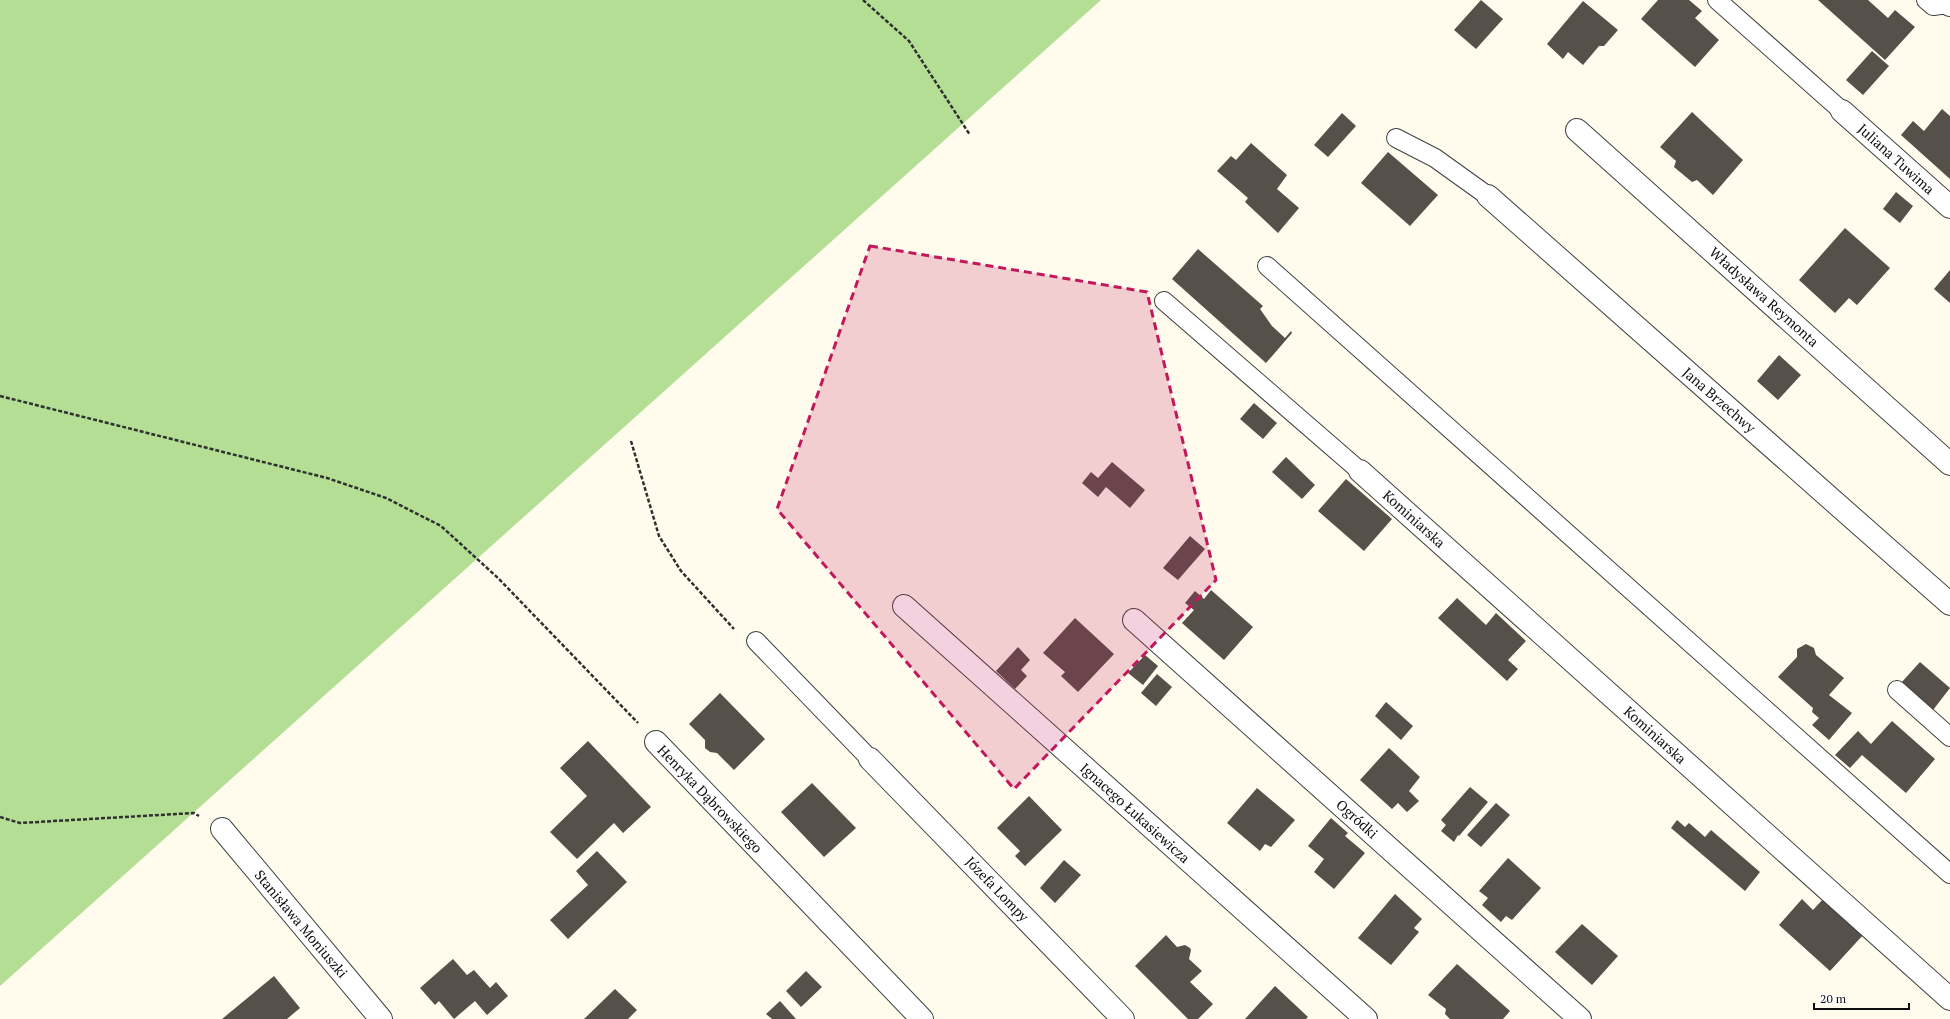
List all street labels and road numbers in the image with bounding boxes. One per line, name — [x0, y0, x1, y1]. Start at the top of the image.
street label: Juliana Tuwima — [1854, 119, 1939, 198]
street label: Władysława Reymonta — [1706, 242, 1823, 351]
street label: Jana Brzechwy — [1679, 363, 1761, 437]
street label: Kominiarska — [1379, 486, 1450, 552]
street label: Kominiarska — [1620, 702, 1691, 768]
street label: Henryka Dąbrowskiego — [654, 740, 767, 857]
street label: Ignacego Łukasiewicza — [1076, 758, 1194, 867]
street label: Ogródki — [1332, 795, 1382, 842]
street label: Józefa Lompy — [961, 852, 1034, 926]
street label: Stanisława Moniuszki — [251, 866, 352, 982]

